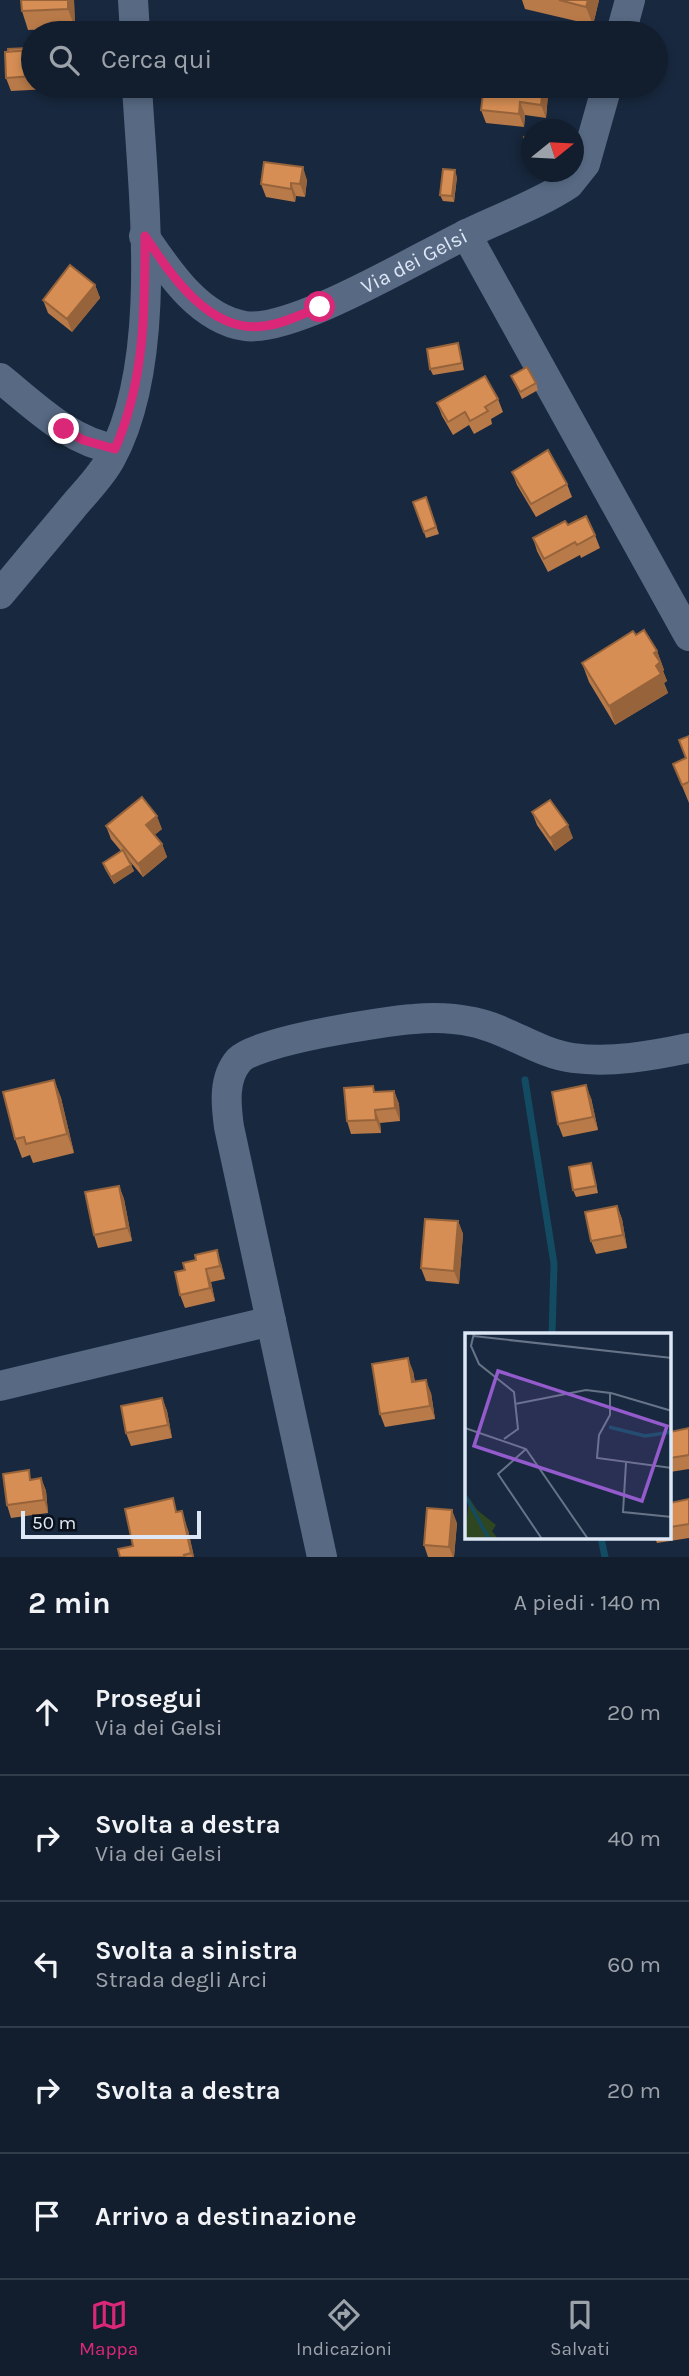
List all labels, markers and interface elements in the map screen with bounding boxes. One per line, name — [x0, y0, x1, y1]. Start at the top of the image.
search box — [21, 21, 668, 98]
icon: search — [45, 41, 83, 79]
text: Cerca qui — [101, 44, 212, 75]
north arrow — [521, 119, 584, 182]
street label: Via dei Gelsi — [357, 224, 471, 299]
route start — [304, 291, 335, 322]
route end — [48, 413, 79, 444]
inset map — [465, 1333, 672, 1540]
scale bar — [21, 1508, 201, 1540]
text: 50 m — [32, 1512, 76, 1534]
text: 2 min — [28, 1585, 111, 1621]
text: A piedi · 140 m — [514, 1589, 661, 1616]
text: Prosegui — [95, 1683, 202, 1714]
icon: ahead — [28, 1693, 66, 1731]
text: 20 m — [607, 1699, 661, 1726]
text: Via dei Gelsi — [95, 1714, 223, 1741]
text: Svolta a destra — [95, 1809, 281, 1840]
icon: right — [28, 1819, 66, 1857]
text: 40 m — [608, 1825, 661, 1852]
text: Via dei Gelsi — [95, 1840, 223, 1867]
text: Svolta a sinistra — [95, 1935, 298, 1966]
icon: left — [28, 1945, 66, 1983]
text: 60 m — [607, 1951, 661, 1978]
text: Strada degli Arci — [95, 1966, 268, 1993]
icon: right — [28, 2071, 66, 2109]
text: Svolta a destra — [95, 2075, 281, 2106]
text: 20 m — [607, 2077, 661, 2104]
icon: arrive — [28, 2197, 66, 2235]
text: Arrivo a destinazione — [95, 2201, 357, 2232]
tab: Mappa — [79, 2296, 138, 2360]
tab: Indicazioni — [296, 2296, 392, 2360]
tab: Salvati — [550, 2296, 610, 2360]

